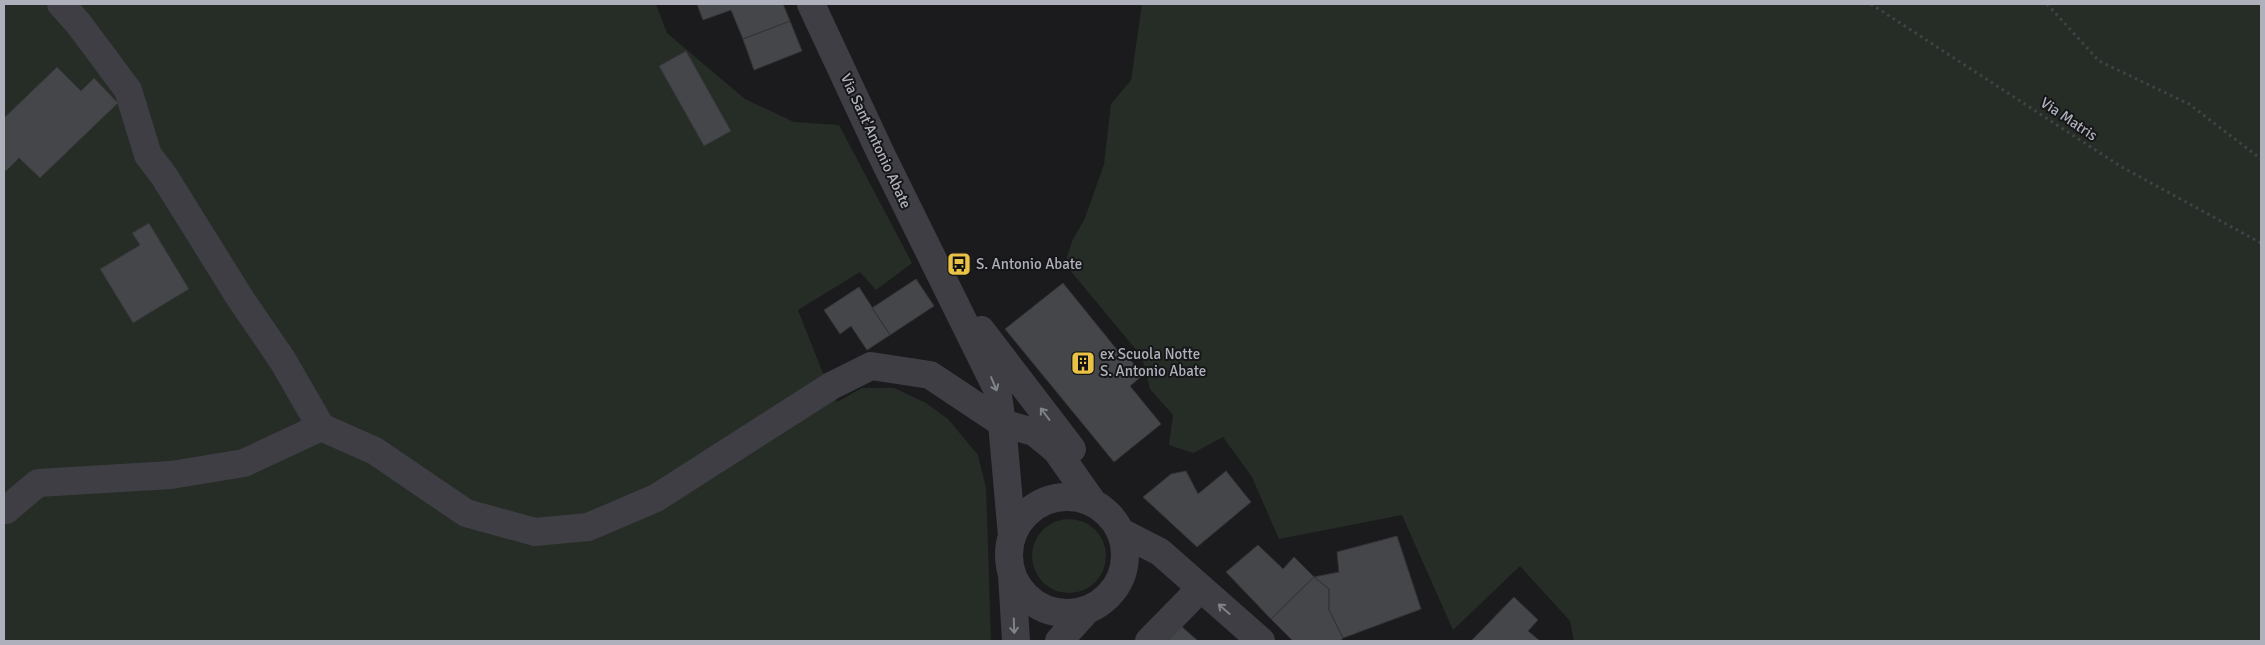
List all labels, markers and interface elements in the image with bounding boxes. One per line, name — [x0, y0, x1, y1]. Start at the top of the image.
street label: Via Sant'Antonio Abate — [837, 71, 915, 211]
street label: Via Matris — [2037, 93, 2101, 145]
bus stop icon: S. Antonio Abate — [946, 251, 972, 277]
place label: S. Antonio Abate — [976, 255, 1082, 273]
place label: ex Scuola Notte S. Antonio Abate — [1100, 345, 1206, 380]
building icon: ex Scuola Notte S. Antonio Abate — [1070, 350, 1096, 376]
one-way arrow — [989, 376, 999, 391]
one-way arrow — [1040, 408, 1051, 421]
one-way arrow — [1218, 603, 1231, 615]
one-way arrow — [1010, 618, 1019, 634]

